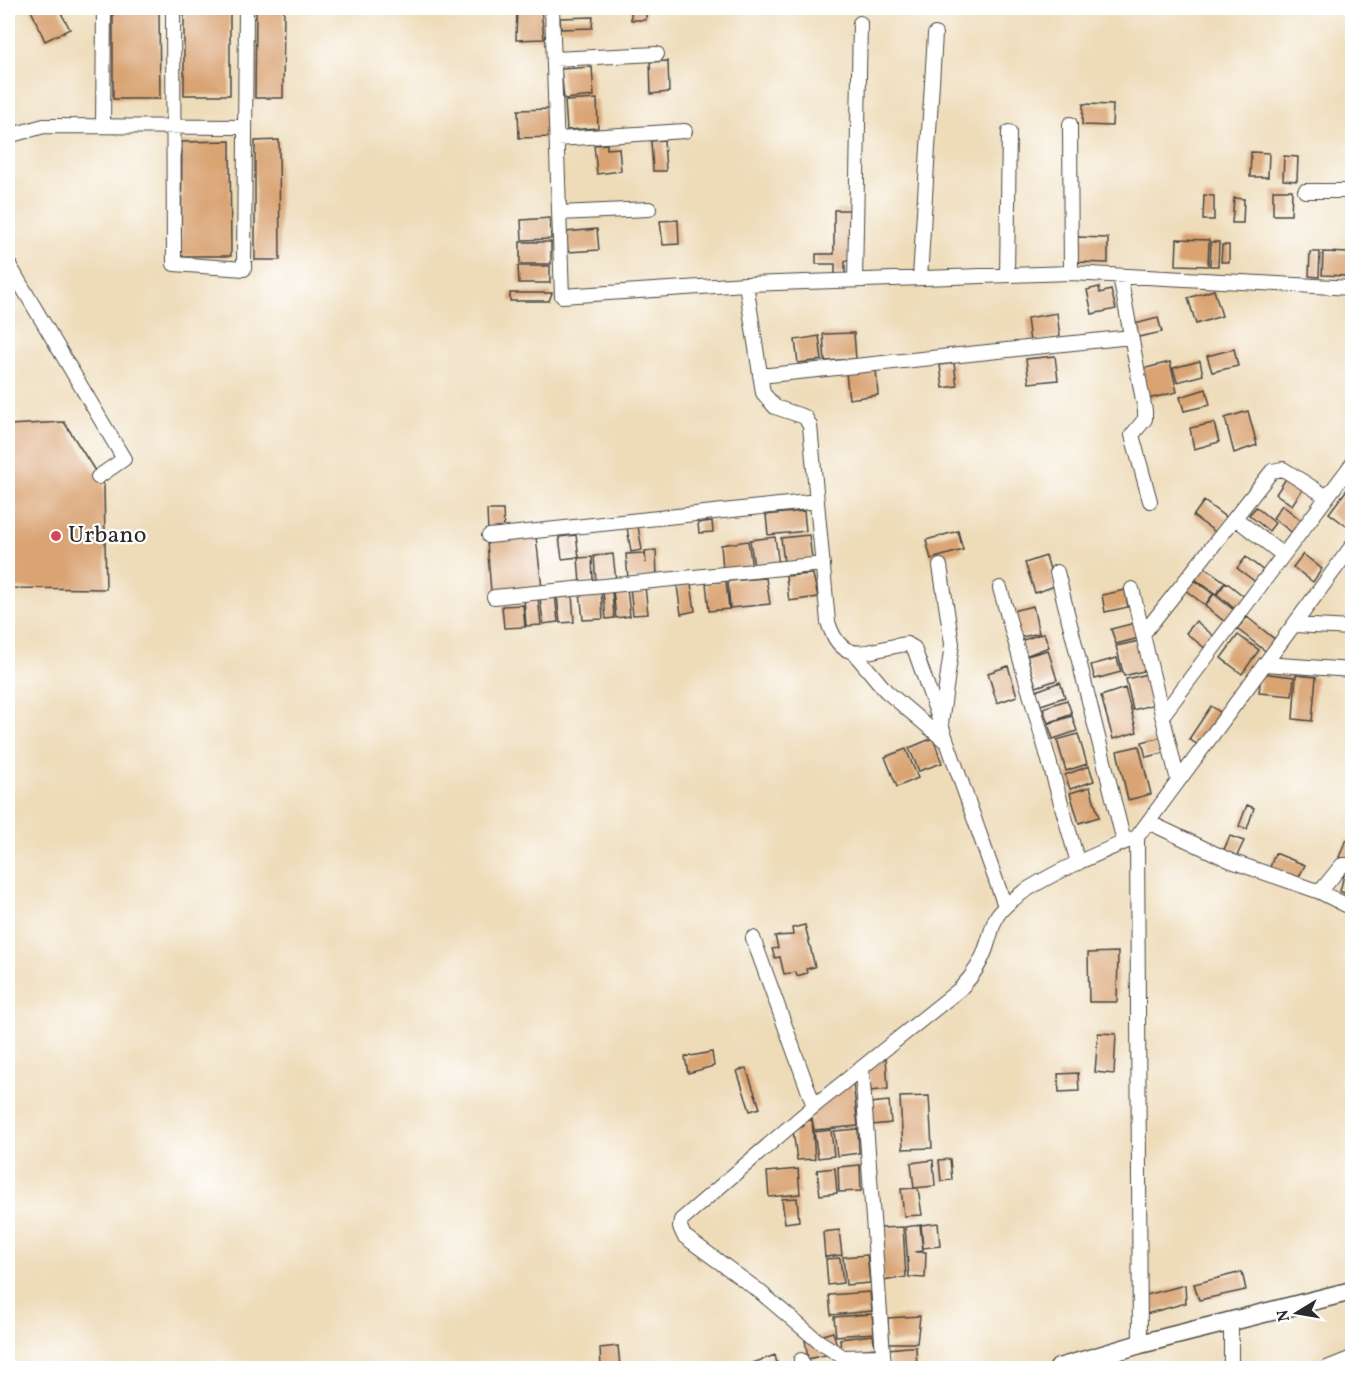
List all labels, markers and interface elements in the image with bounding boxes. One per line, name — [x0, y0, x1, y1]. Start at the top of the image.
place label: Urbano — [68, 519, 146, 553]
marker: Urbano — [49, 529, 63, 543]
north arrow — [1267, 1283, 1327, 1343]
text: N — [1272, 1307, 1296, 1323]

